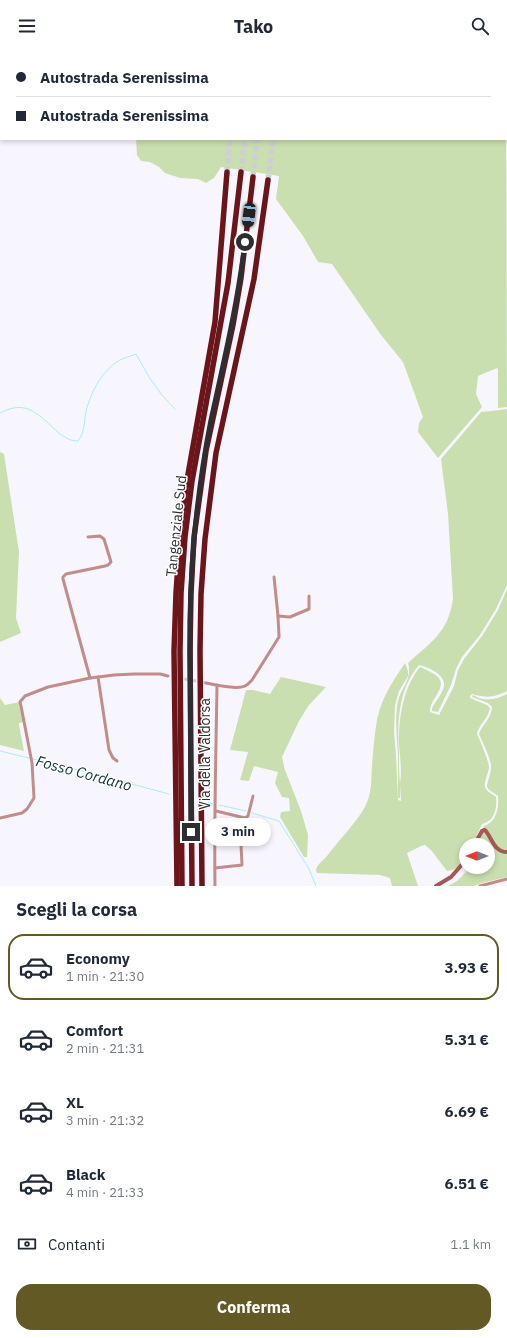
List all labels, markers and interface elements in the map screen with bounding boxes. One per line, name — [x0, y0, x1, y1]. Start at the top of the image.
icon: menu — [16, 15, 38, 37]
text: Tako — [234, 15, 273, 38]
icon: search — [469, 15, 491, 37]
text: Autostrada Serenissima — [40, 68, 209, 87]
text: Autostrada Serenissima — [40, 106, 209, 125]
car — [242, 202, 256, 228]
route start — [236, 233, 254, 251]
street label: Tangenziale Sud — [162, 474, 190, 578]
street label: Via della Valdorsa — [196, 698, 214, 810]
water label: Fosso Cordano — [34, 751, 134, 795]
callout: 3 min — [205, 818, 271, 846]
route end — [182, 823, 200, 841]
text: 3 min — [221, 823, 255, 840]
north arrow — [459, 838, 495, 874]
map controls — [459, 838, 495, 874]
text: Scegli la corsa — [16, 898, 137, 921]
icon: car — [18, 949, 54, 985]
text: Economy — [66, 949, 130, 968]
text: 3.93 € — [444, 958, 489, 977]
text: 1 min · 21:30 — [66, 968, 144, 985]
icon: car — [18, 1021, 54, 1057]
text: Comfort — [66, 1021, 123, 1040]
text: 5.31 € — [444, 1030, 489, 1049]
text: 2 min · 21:31 — [66, 1040, 144, 1057]
icon: car — [18, 1093, 54, 1129]
text: XL — [66, 1093, 84, 1112]
text: 6.69 € — [444, 1102, 489, 1121]
text: 3 min · 21:32 — [66, 1112, 144, 1129]
icon: car — [18, 1165, 54, 1201]
text: Black — [66, 1165, 106, 1184]
text: 6.51 € — [444, 1174, 489, 1193]
text: 4 min · 21:33 — [66, 1184, 144, 1201]
icon: cash — [16, 1233, 38, 1255]
text: Contanti — [48, 1235, 105, 1254]
text: 1.1 km — [451, 1236, 491, 1253]
button: Conferma — [16, 1284, 491, 1330]

